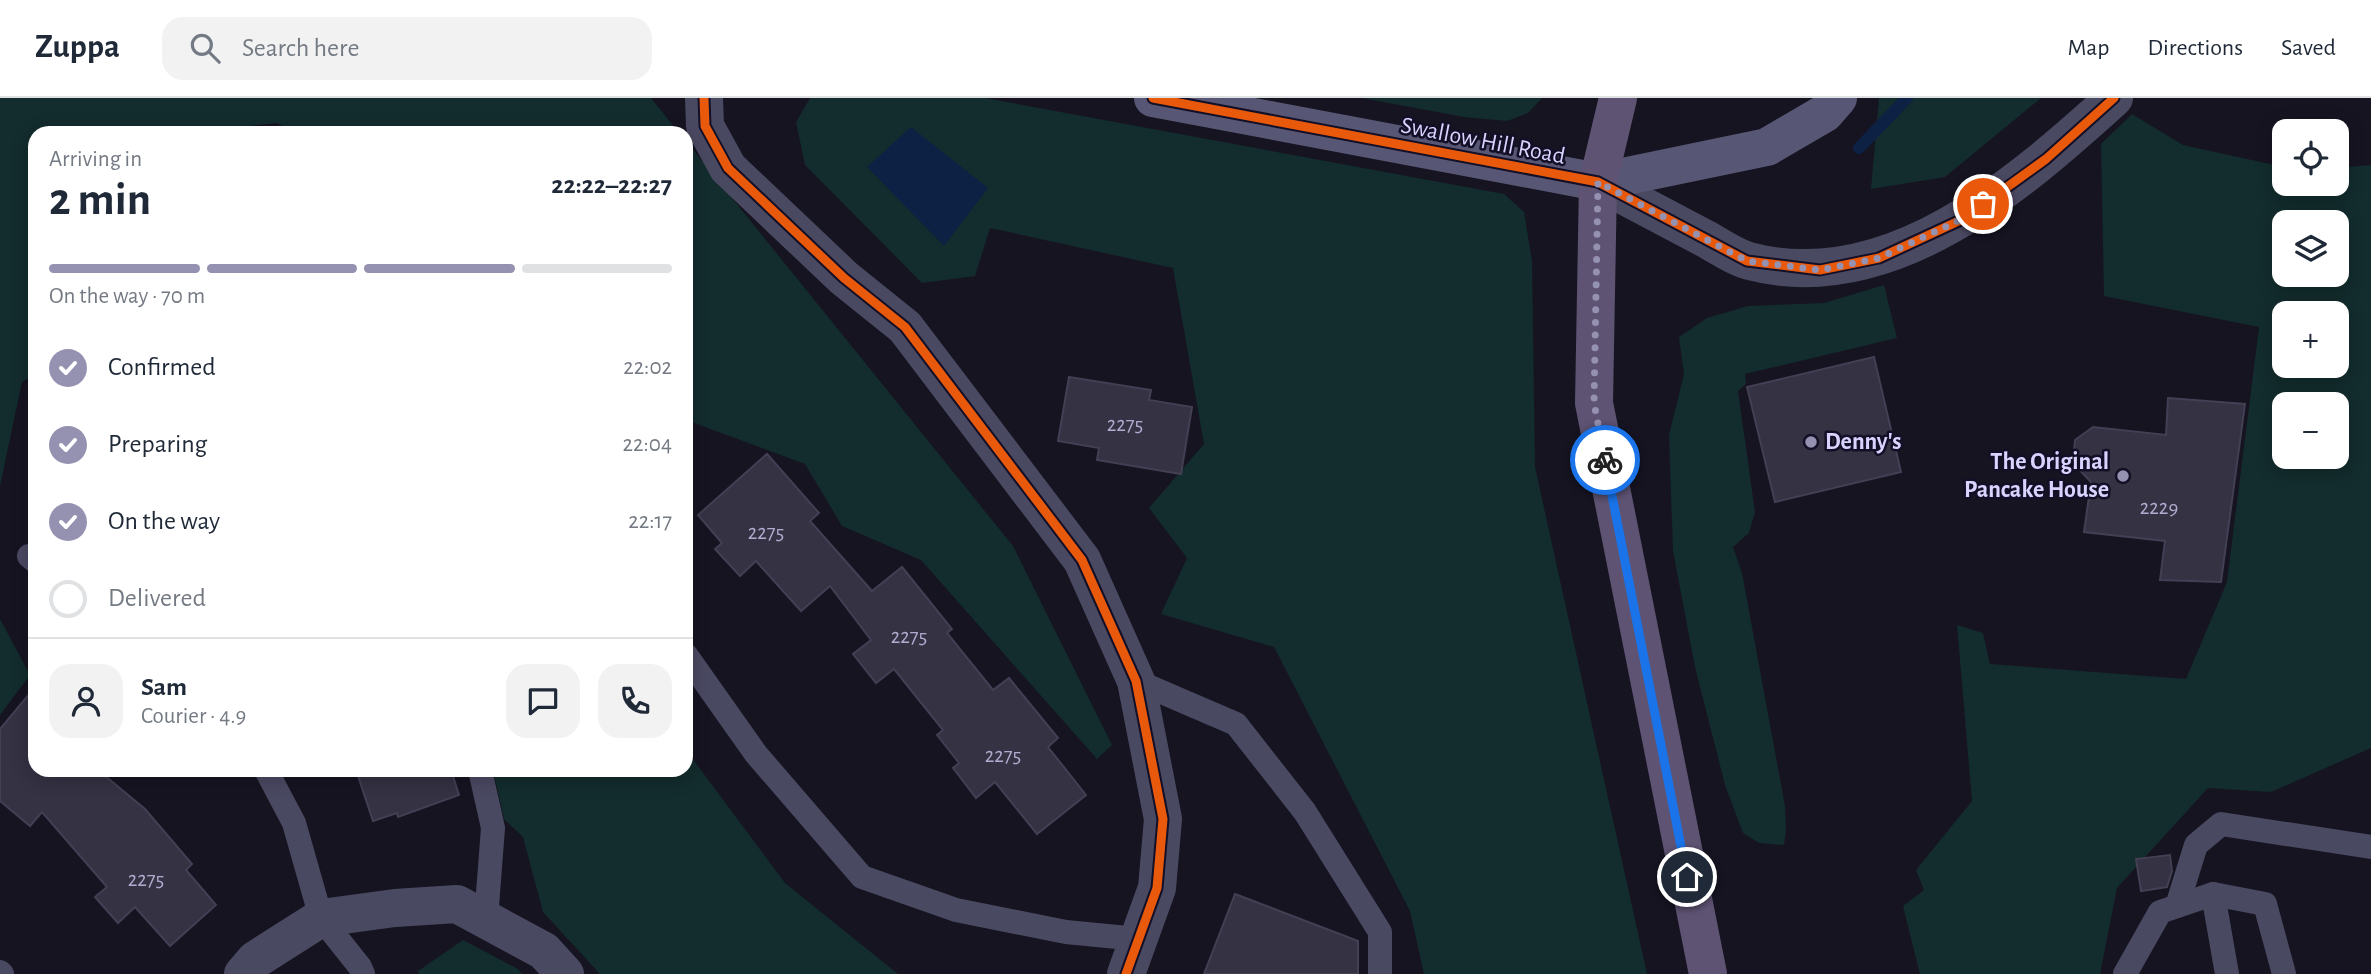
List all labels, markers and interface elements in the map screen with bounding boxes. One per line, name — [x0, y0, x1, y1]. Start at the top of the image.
search box — [162, 17, 652, 80]
icon: search — [186, 29, 224, 67]
text: Zuppa — [35, 31, 120, 64]
text: Search here — [242, 35, 359, 61]
text: Map — [2067, 36, 2109, 60]
text: Directions — [2147, 36, 2243, 60]
text: Saved — [2281, 36, 2336, 60]
street label: Swallow Hill Road — [1399, 113, 1567, 169]
map controls — [2272, 119, 2349, 469]
button: locate — [2272, 119, 2349, 196]
text: Arriving in — [49, 148, 142, 171]
text: 22:22–22:27 — [551, 172, 672, 198]
pin — [1953, 174, 2013, 234]
text: 2 min — [49, 177, 151, 223]
icon: bag — [1964, 185, 2002, 223]
button: layers — [2272, 210, 2349, 287]
text: On the way · 70 m — [49, 285, 205, 308]
button: + — [2272, 301, 2349, 378]
icon: check — [49, 349, 87, 387]
text: Confirmed — [108, 354, 216, 380]
text: 22:02 — [623, 356, 672, 379]
button: − — [2272, 392, 2349, 469]
house number: 2275 — [1107, 414, 1143, 435]
courier — [1570, 425, 1640, 495]
icon: check — [49, 426, 87, 464]
place label: Denny's — [1825, 430, 1902, 454]
text: Preparing — [108, 431, 207, 457]
text: 22:04 — [623, 433, 672, 456]
marker: Denny's — [1803, 434, 1819, 450]
icon: bike — [1586, 441, 1624, 479]
place label: The Original Pancake House — [1964, 450, 2109, 502]
marker: The Original Pancake House — [2115, 468, 2131, 484]
house number: 2229 — [2140, 497, 2178, 518]
icon: check — [49, 503, 87, 541]
text: On the way — [108, 508, 220, 534]
text: 22:17 — [628, 510, 672, 533]
house number: 2275 — [748, 522, 784, 543]
text: Delivered — [108, 585, 206, 611]
house number: 2275 — [891, 626, 927, 647]
button: person — [49, 664, 123, 738]
button: chat — [506, 664, 580, 738]
button: phone — [598, 664, 672, 738]
text: Sam — [141, 674, 187, 700]
text: Courier · 4.9 — [141, 705, 246, 728]
house number: 2275 — [985, 745, 1021, 766]
pin — [1657, 847, 1717, 907]
icon: home — [1668, 858, 1706, 896]
house number: 2275 — [128, 869, 164, 890]

